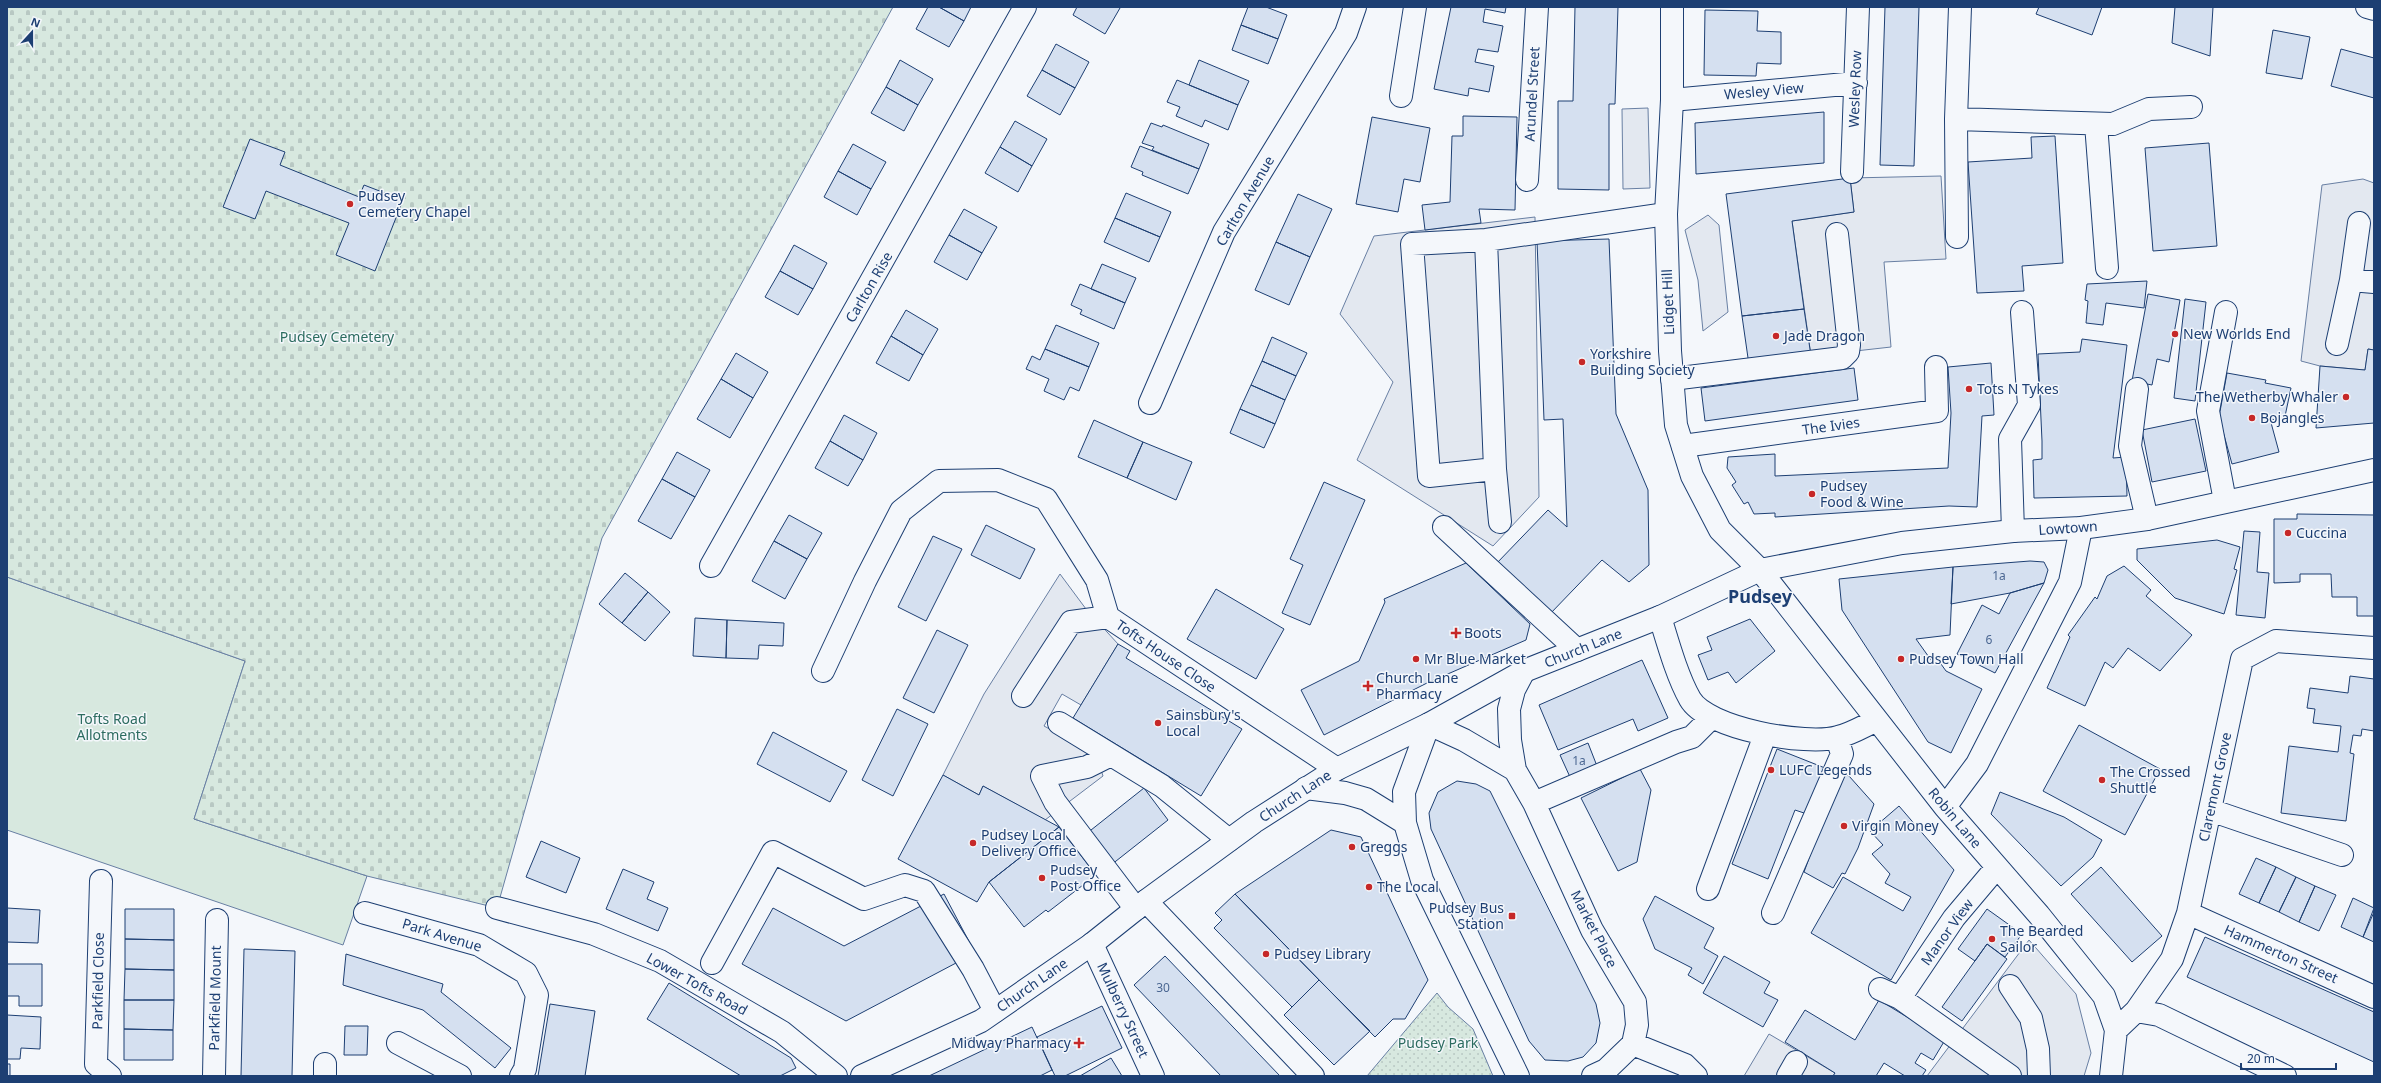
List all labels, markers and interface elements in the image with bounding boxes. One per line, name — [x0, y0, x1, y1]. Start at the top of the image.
north arrow — [12, 12, 52, 52]
text: N — [29, 14, 43, 31]
street label: Arundel Street — [1520, 46, 1543, 142]
street label: Wesley Row — [1844, 50, 1865, 128]
street label: Wesley View — [1723, 78, 1805, 103]
street label: Carlton Avenue — [1211, 152, 1278, 249]
place label: Pudsey Cemetery Chapel — [358, 186, 471, 221]
marker: Pudsey Cemetery Chapel — [345, 199, 355, 209]
street label: Carlton Rise — [841, 248, 897, 326]
street label: Lidget Hill — [1657, 269, 1678, 335]
place label: New Worlds End — [2183, 324, 2291, 343]
place label: Jade Dragon — [1782, 326, 1865, 345]
park label: Pudsey Cemetery — [280, 327, 395, 346]
marker: New Worlds End — [2170, 329, 2180, 339]
marker: Jade Dragon — [1771, 331, 1781, 341]
place label: Yorkshire Building Society — [1590, 344, 1696, 379]
marker: Yorkshire Building Society — [1577, 357, 1587, 367]
place label: Tots N Tykes — [1977, 379, 2059, 398]
marker: Tots N Tykes — [1964, 384, 1974, 394]
place label: The Wetherby Whaler — [2196, 387, 2338, 406]
marker: The Wetherby Whaler — [2341, 392, 2351, 402]
place label: Bojangles — [2260, 408, 2325, 427]
street label: The Ivies — [1801, 412, 1861, 439]
marker: Bojangles — [2247, 413, 2257, 423]
place label: Pudsey Food & Wine — [1820, 476, 1904, 511]
marker: Pudsey Food & Wine — [1807, 489, 1817, 499]
street label: Lowtown — [2038, 516, 2098, 539]
place label: Cuccina — [2296, 523, 2347, 542]
marker: Cuccina — [2283, 528, 2293, 538]
house number: 1a — [1992, 567, 2006, 584]
district label: Pudsey — [1728, 584, 1793, 608]
street label: Tofts House Close — [1113, 615, 1220, 696]
place label: Boots — [1464, 623, 1502, 642]
street label: Church Lane — [1541, 623, 1625, 672]
marker: Boots — [1451, 628, 1461, 638]
house number: 6 — [1986, 631, 1993, 648]
place label: Mr Blue Market — [1424, 649, 1526, 668]
place label: Pudsey Town Hall — [1909, 649, 2024, 668]
marker: Mr Blue Market — [1411, 654, 1421, 664]
marker: Pudsey Town Hall — [1896, 654, 1906, 664]
place label: Church Lane Pharmacy — [1376, 668, 1459, 703]
marker: Church Lane Pharmacy — [1363, 681, 1373, 691]
place label: Sainsbury's Local — [1166, 705, 1241, 740]
park label: Tofts Road Allotments — [76, 709, 148, 744]
marker: Sainsbury's Local — [1153, 718, 1163, 728]
street label: Claremont Grove — [2194, 730, 2235, 843]
house number: 1a — [1572, 752, 1586, 769]
place label: LUFC Legends — [1779, 760, 1872, 779]
place label: The Crossed Shuttle — [2110, 762, 2191, 797]
street label: Church Lane — [1255, 765, 1335, 826]
marker: LUFC Legends — [1766, 765, 1776, 775]
marker: The Crossed Shuttle — [2097, 775, 2107, 785]
street label: Robin Lane — [1925, 783, 1986, 852]
place label: Virgin Money — [1852, 816, 1940, 835]
marker: Virgin Money — [1839, 821, 1849, 831]
place label: Pudsey Local Delivery Office — [981, 825, 1077, 860]
place label: Greggs — [1360, 837, 1408, 856]
marker: Pudsey Local Delivery Office — [968, 838, 978, 848]
marker: Greggs — [1347, 842, 1357, 852]
place label: Pudsey Post Office — [1050, 860, 1121, 895]
marker: Pudsey Post Office — [1037, 873, 1047, 883]
place label: The Local — [1377, 877, 1439, 896]
marker: The Local — [1364, 882, 1374, 892]
street label: Market Place — [1567, 887, 1622, 971]
street label: Manor View — [1916, 895, 1977, 969]
place label: Pudsey Bus Station — [1429, 898, 1504, 933]
marker: Pudsey Bus Station — [1507, 911, 1517, 921]
street label: Park Avenue — [400, 913, 484, 956]
street label: Hammerton Street — [2221, 920, 2341, 987]
place label: The Bearded Sailor — [2000, 921, 2083, 956]
street label: Parkfield Close — [87, 932, 108, 1030]
marker: The Bearded Sailor — [1987, 934, 1997, 944]
place label: Pudsey Library — [1274, 944, 1372, 963]
street label: Parkfield Mount — [204, 945, 225, 1051]
street label: Lower Tofts Road — [643, 948, 751, 1019]
marker: Pudsey Library — [1261, 949, 1271, 959]
street label: Church Lane — [993, 953, 1071, 1016]
street label: Mulberry Street — [1093, 959, 1154, 1060]
house number: 30 — [1156, 979, 1170, 996]
place label: Midway Pharmacy — [951, 1033, 1072, 1052]
park label: Pudsey Park — [1398, 1033, 1479, 1052]
marker: Midway Pharmacy — [1074, 1038, 1084, 1048]
scale bar — [2241, 1045, 2336, 1071]
text: 20 m — [2247, 1050, 2275, 1067]

